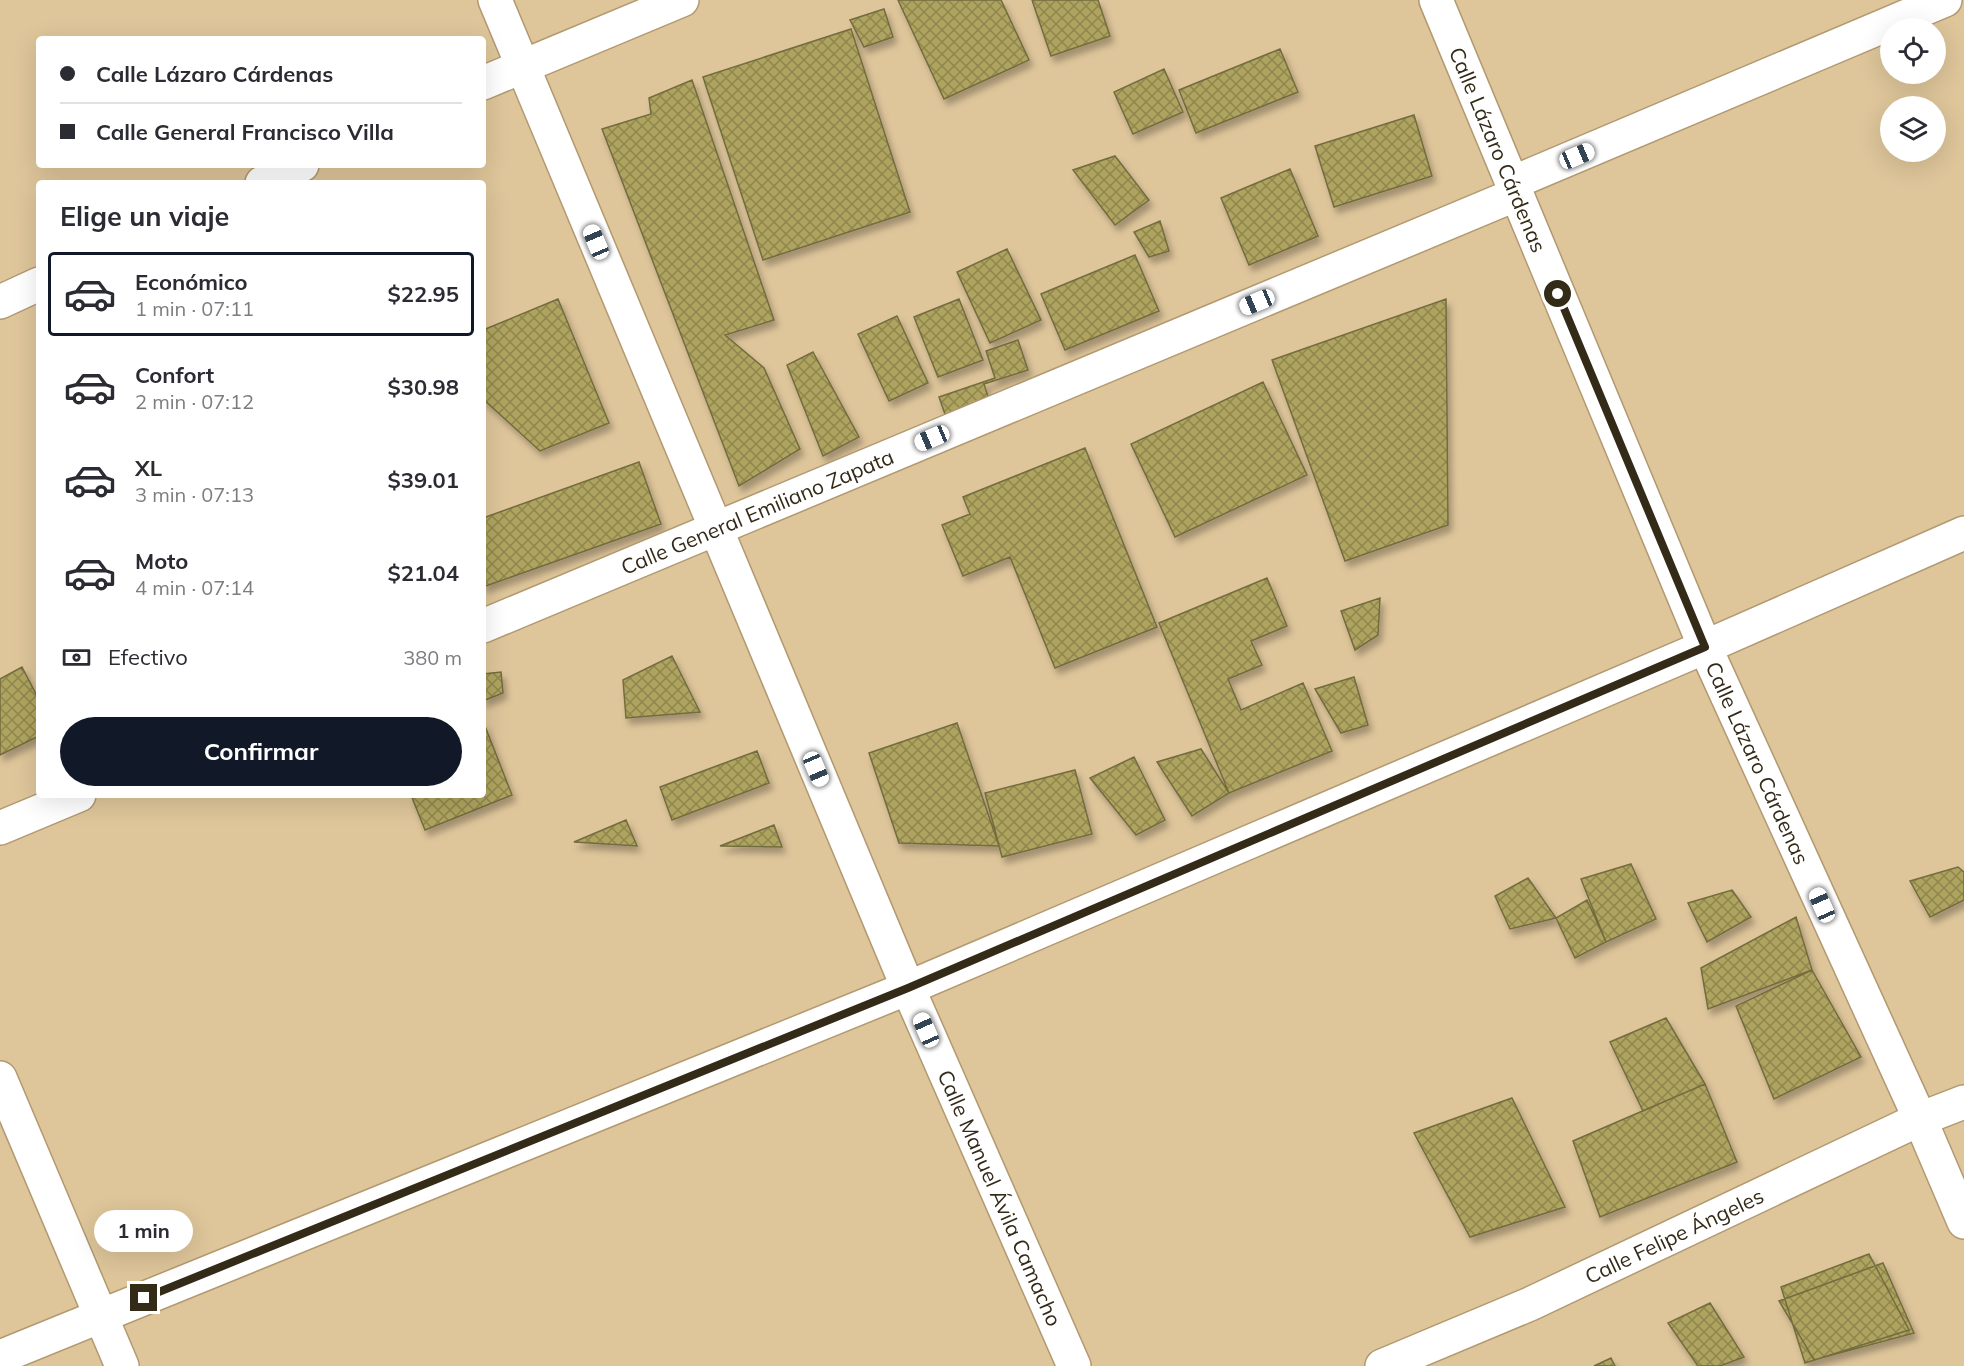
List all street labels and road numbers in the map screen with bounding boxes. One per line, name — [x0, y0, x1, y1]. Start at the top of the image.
street label: Calle Lázaro Cárdenas — [1444, 43, 1552, 256]
street label: Calle General Emiliano Zapata — [617, 443, 897, 580]
street label: Calle Lázaro Cárdenas — [1700, 657, 1815, 868]
street label: Calle Manuel Ávila Camacho — [933, 1066, 1068, 1330]
street label: Calle Felipe Ángeles — [1581, 1182, 1768, 1289]

